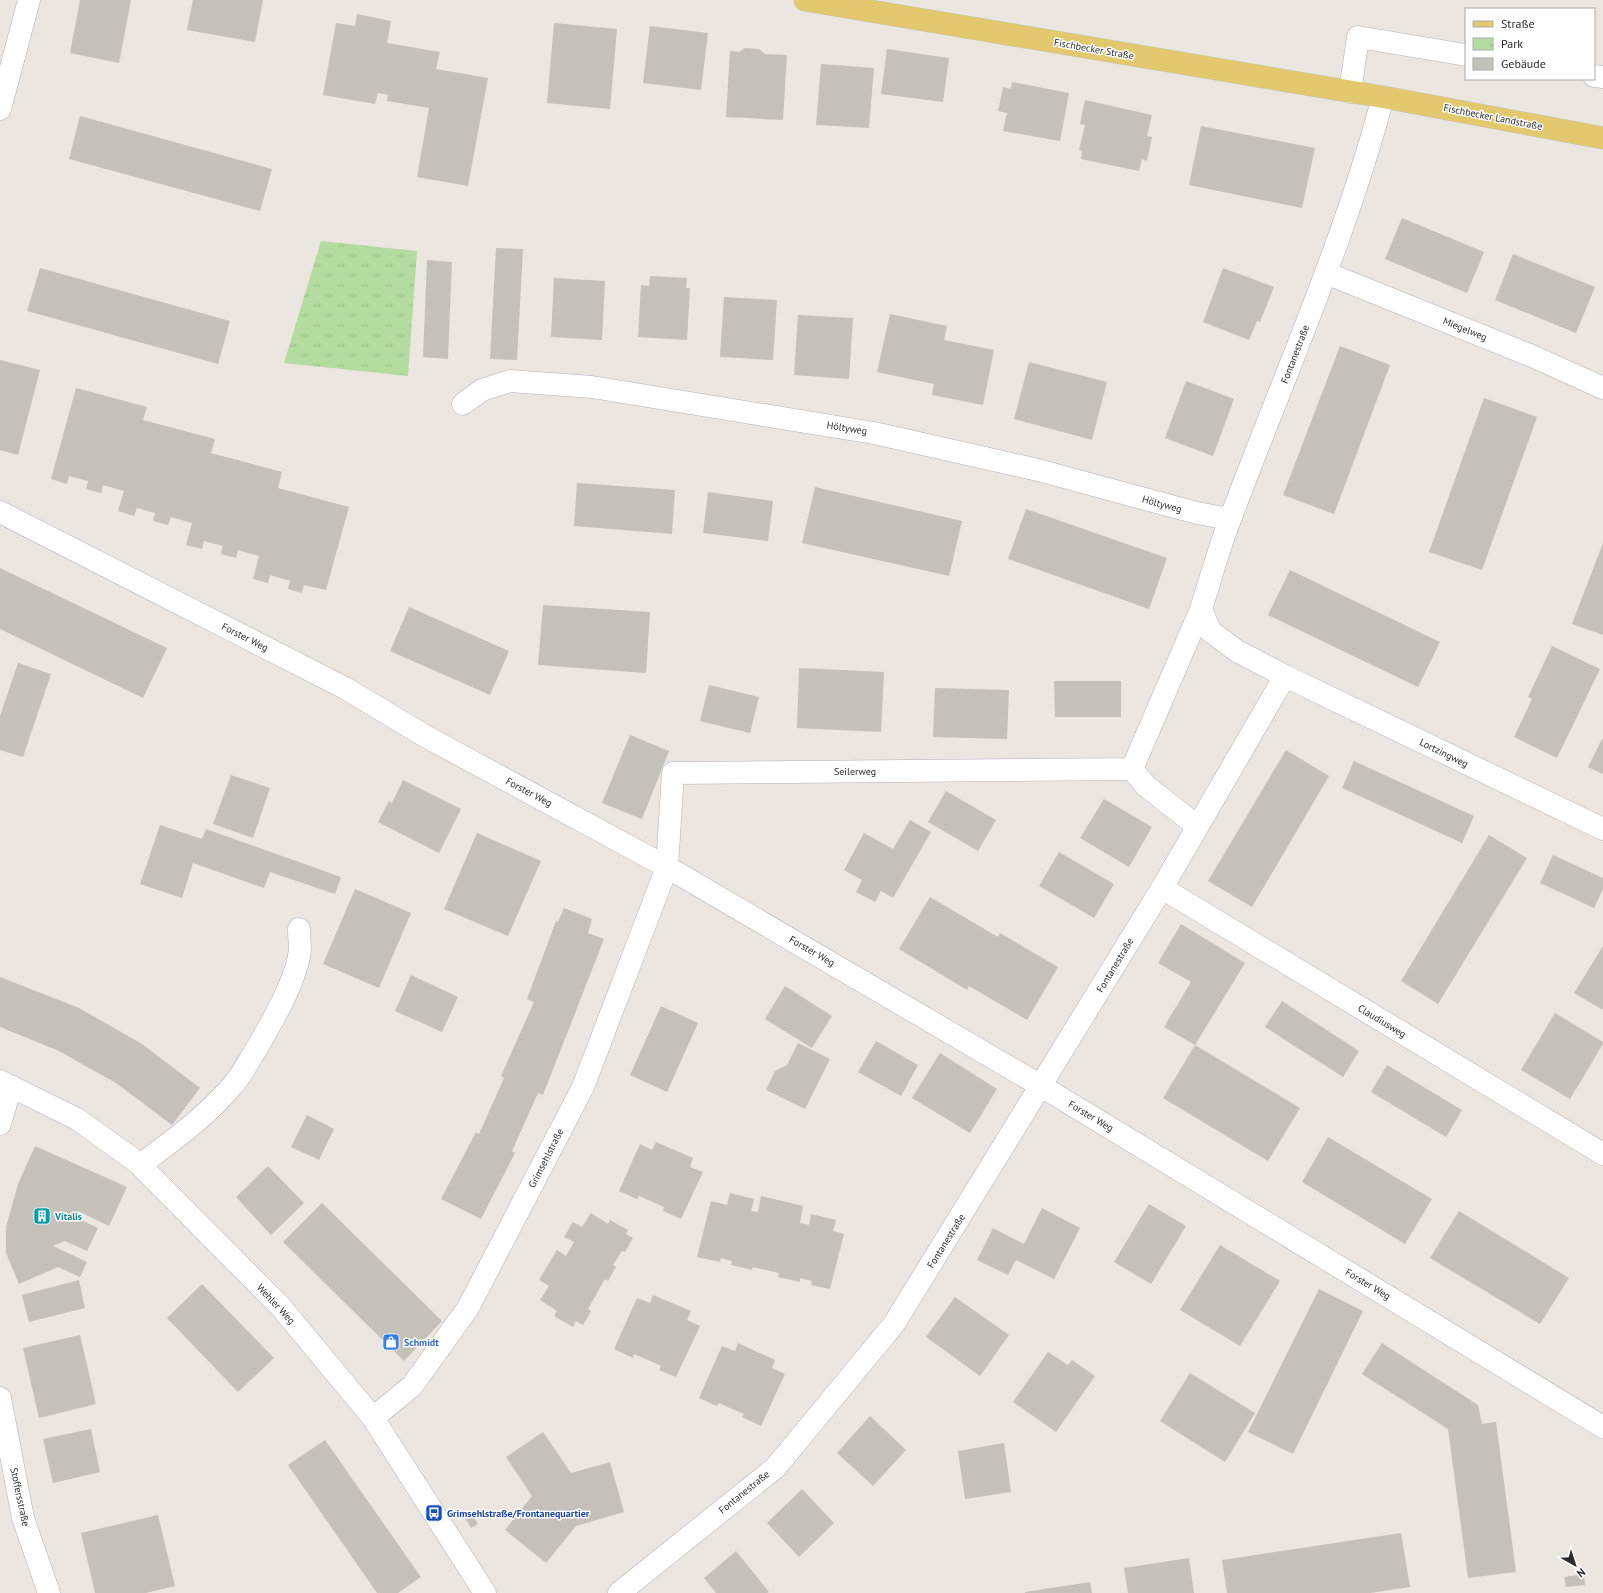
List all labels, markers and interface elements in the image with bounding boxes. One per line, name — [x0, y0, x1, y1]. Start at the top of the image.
legend — [1465, 8, 1595, 80]
text: Straße — [1501, 16, 1535, 31]
street label: Fischbecker Straße — [1053, 36, 1135, 62]
text: Park — [1501, 36, 1523, 51]
text: Gebäude — [1501, 56, 1546, 71]
street label: Fischbecker Landstraße — [1442, 101, 1544, 133]
street label: Miegelweg — [1441, 314, 1489, 344]
street label: Fontanestraße — [1278, 323, 1312, 385]
street label: Höltyweg — [826, 418, 868, 438]
street label: Höltyweg — [1141, 492, 1183, 516]
street label: Forster Weg — [220, 620, 270, 654]
street label: Lortzingweg — [1418, 736, 1470, 770]
street label: Seilerweg — [834, 765, 876, 778]
street label: Forster Weg — [504, 774, 554, 810]
street label: Forster Weg — [787, 933, 837, 969]
street label: Fontanestraße — [1093, 935, 1137, 995]
street label: Claudiusweg — [1355, 1001, 1409, 1041]
street label: Forster Weg — [1066, 1097, 1116, 1135]
street label: Grimsehlstraße — [525, 1126, 567, 1190]
building icon: Vitalis — [32, 1206, 52, 1226]
place label: Vitalis — [54, 1210, 82, 1223]
street label: Fontanestraße — [924, 1211, 968, 1271]
street label: Forster Weg — [1343, 1265, 1393, 1303]
street label: Wehler Weg — [254, 1281, 298, 1327]
shop icon: Schmidt — [381, 1332, 401, 1352]
place label: Schmidt — [404, 1336, 439, 1349]
street label: Stoffersstraße — [7, 1466, 33, 1528]
street label: Fontanestraße — [716, 1467, 772, 1517]
bus stop icon: Grimsehlstraße/Frontanequartier — [424, 1503, 444, 1523]
place label: Grimsehlstraße/Frontanequartier — [447, 1507, 590, 1520]
north arrow — [1555, 1545, 1595, 1585]
text: N — [1574, 1565, 1589, 1580]

